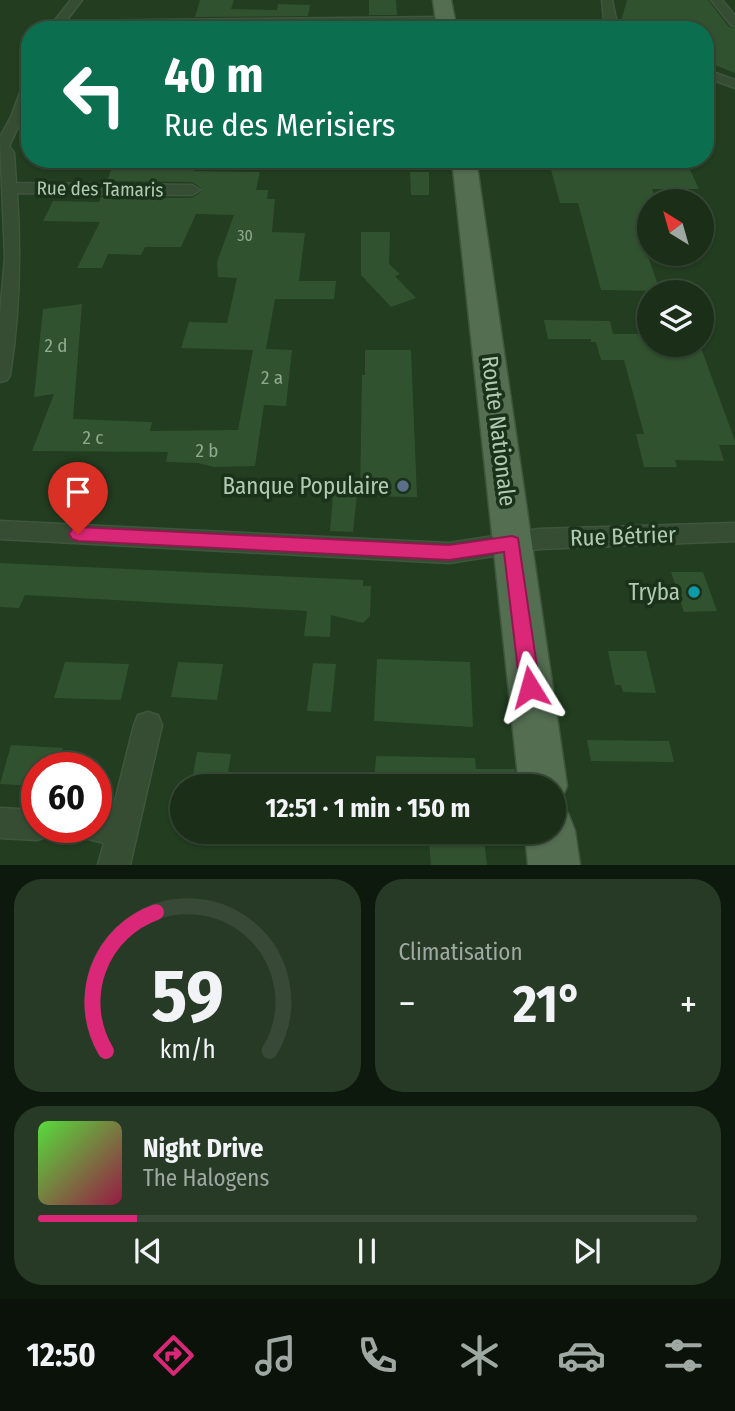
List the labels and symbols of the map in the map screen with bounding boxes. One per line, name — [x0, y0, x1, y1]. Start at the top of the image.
street label: Rue des Tamaris — [36, 176, 164, 202]
north arrow — [637, 189, 714, 266]
house number: 30 — [237, 226, 253, 245]
house number: 2 d — [44, 334, 68, 357]
street label: Route Nationale — [476, 354, 522, 508]
house number: 2 a — [261, 366, 283, 389]
house number: 2 c — [83, 426, 103, 449]
house number: 2 b — [196, 439, 218, 462]
pin — [48, 462, 108, 534]
place label: Banque Populaire — [222, 472, 389, 500]
marker: Banque Populaire — [395, 478, 411, 494]
street label: Rue Bétrier — [570, 520, 676, 552]
place label: Tryba — [628, 578, 680, 606]
marker: Tryba — [686, 584, 702, 600]
position arrow — [493, 650, 567, 724]
speed limit sign: 60 — [21, 752, 112, 843]

